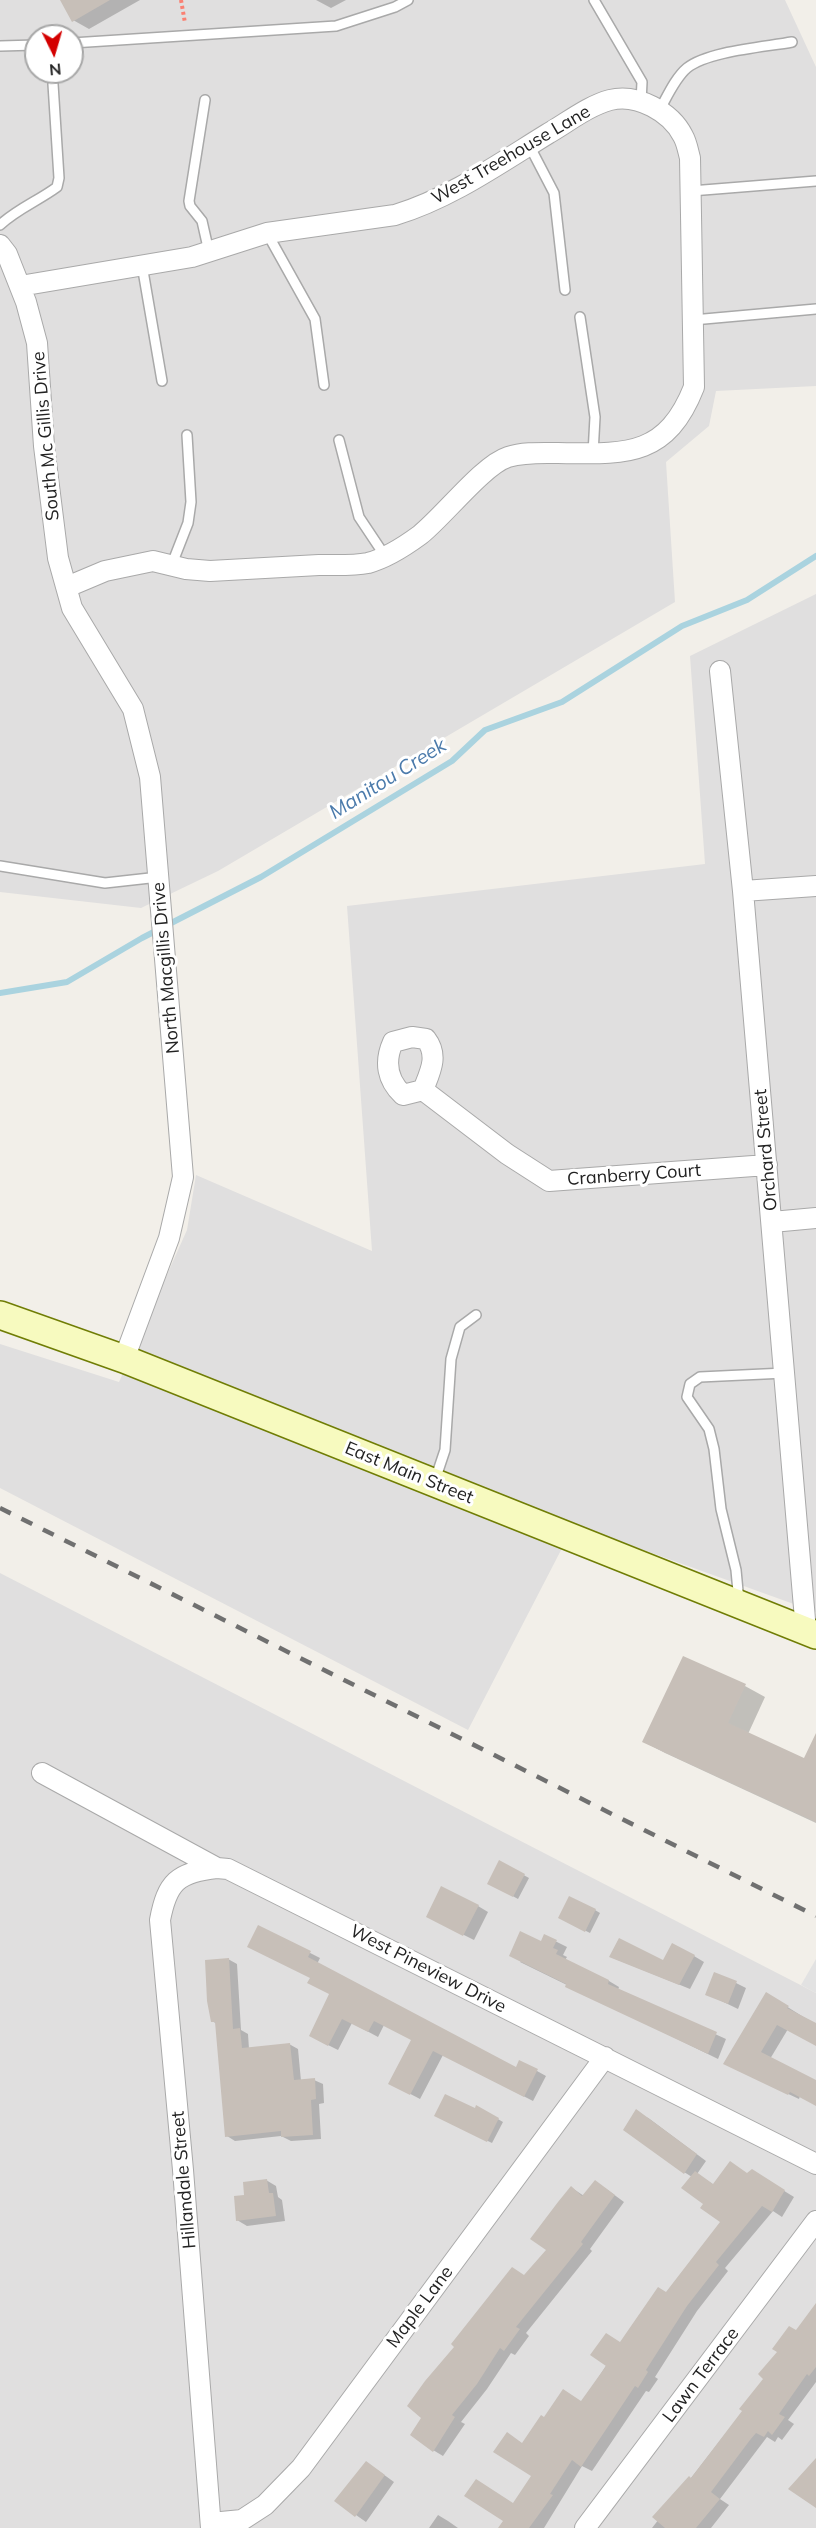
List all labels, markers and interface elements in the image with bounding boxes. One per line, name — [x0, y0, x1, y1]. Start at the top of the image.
north arrow — [24, 24, 84, 84]
text: N — [48, 59, 62, 80]
street label: West Treehouse Lane — [428, 101, 594, 209]
street label: South Mc Gillis Drive — [28, 350, 64, 522]
water label: Manitou Creek — [325, 733, 451, 825]
street label: North Macgillis Drive — [148, 881, 184, 1055]
street label: Orchard Street — [750, 1088, 782, 1212]
street label: Cranberry Court — [566, 1160, 702, 1190]
street label: East Main Street — [342, 1437, 476, 1509]
street label: West Pineview Drive — [346, 1920, 510, 2018]
street label: Hillandale Street — [167, 2110, 201, 2250]
street label: Maple Lane — [382, 2262, 458, 2352]
street label: Lawn Terrace — [658, 2323, 744, 2427]

